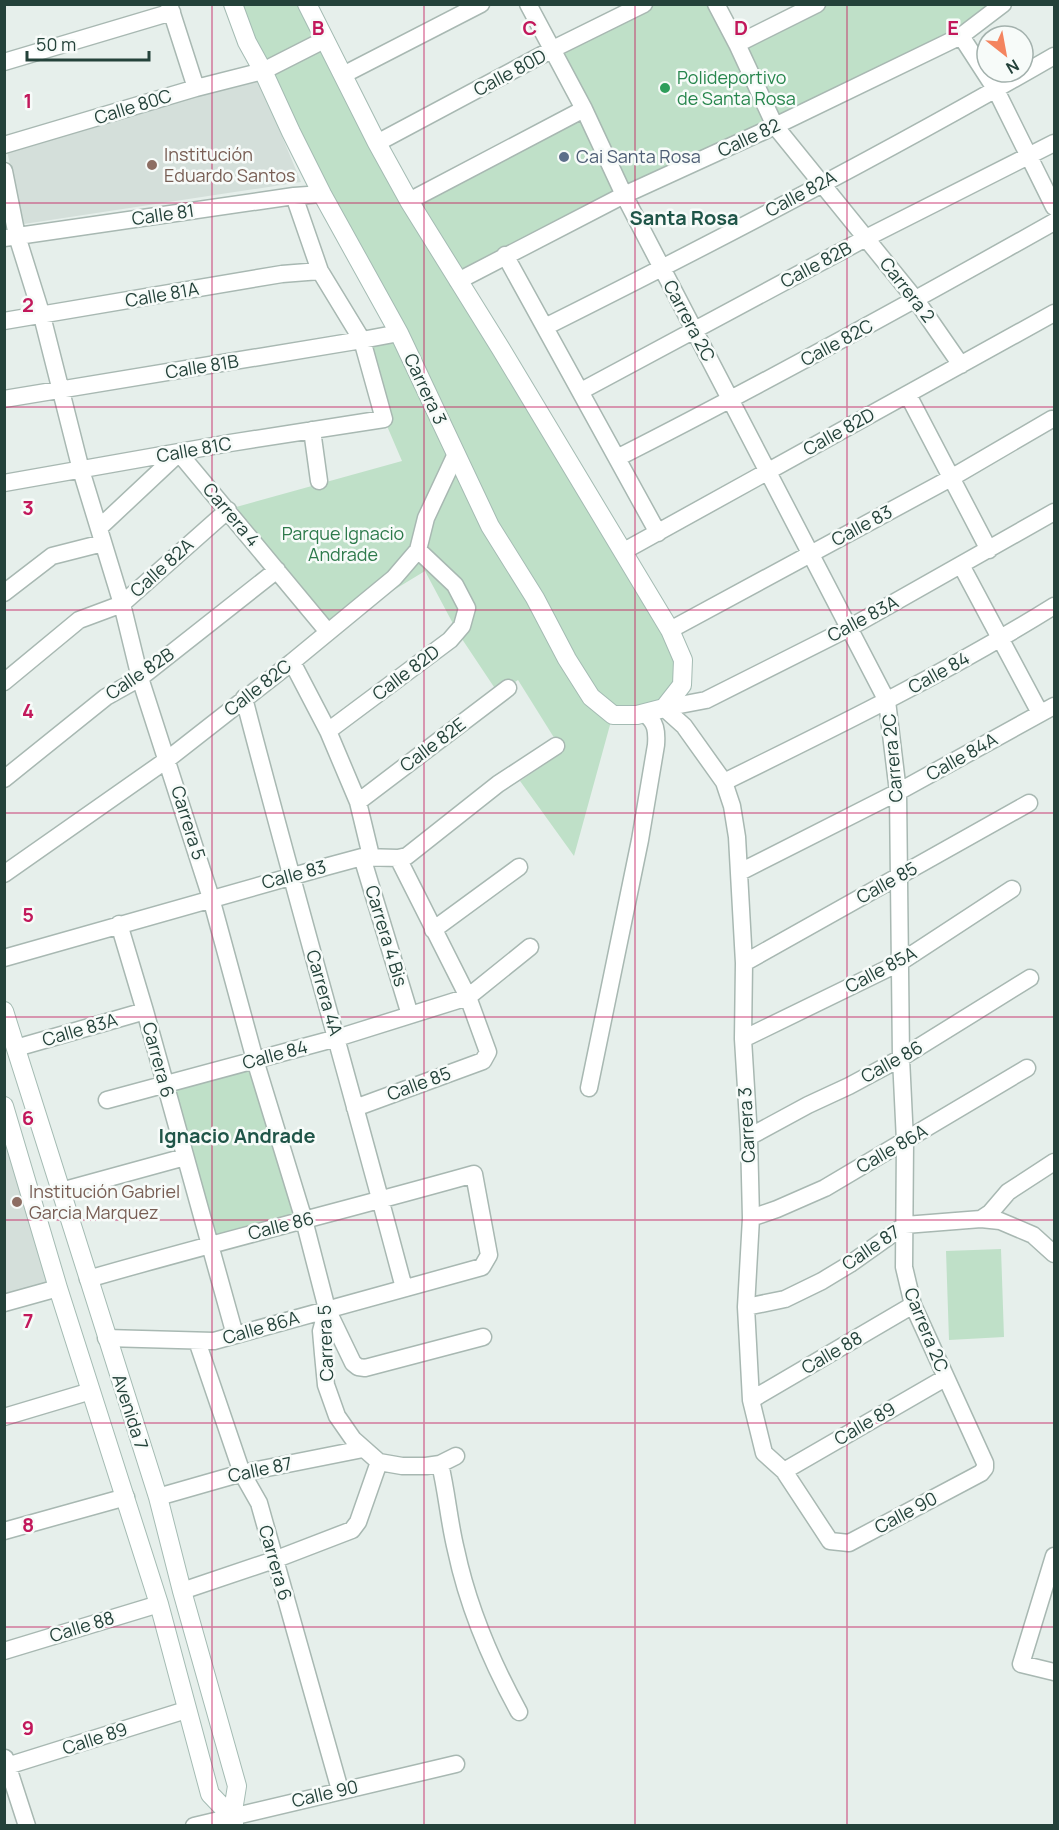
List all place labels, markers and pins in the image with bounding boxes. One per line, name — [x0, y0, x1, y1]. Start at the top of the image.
place label: Polideportivo de Santa Rosa — [677, 65, 796, 110]
marker: Polideportivo de Santa Rosa — [658, 81, 672, 95]
place label: Institución Eduardo Santos — [164, 142, 295, 187]
place label: Cai Santa Rosa — [576, 144, 701, 168]
marker: Cai Santa Rosa — [557, 150, 571, 164]
marker: Institución Eduardo Santos — [145, 158, 159, 172]
place label: Institución Gabriel Garcia Marquez — [29, 1179, 180, 1224]
marker: Institución Gabriel Garcia Marquez — [10, 1195, 24, 1209]

